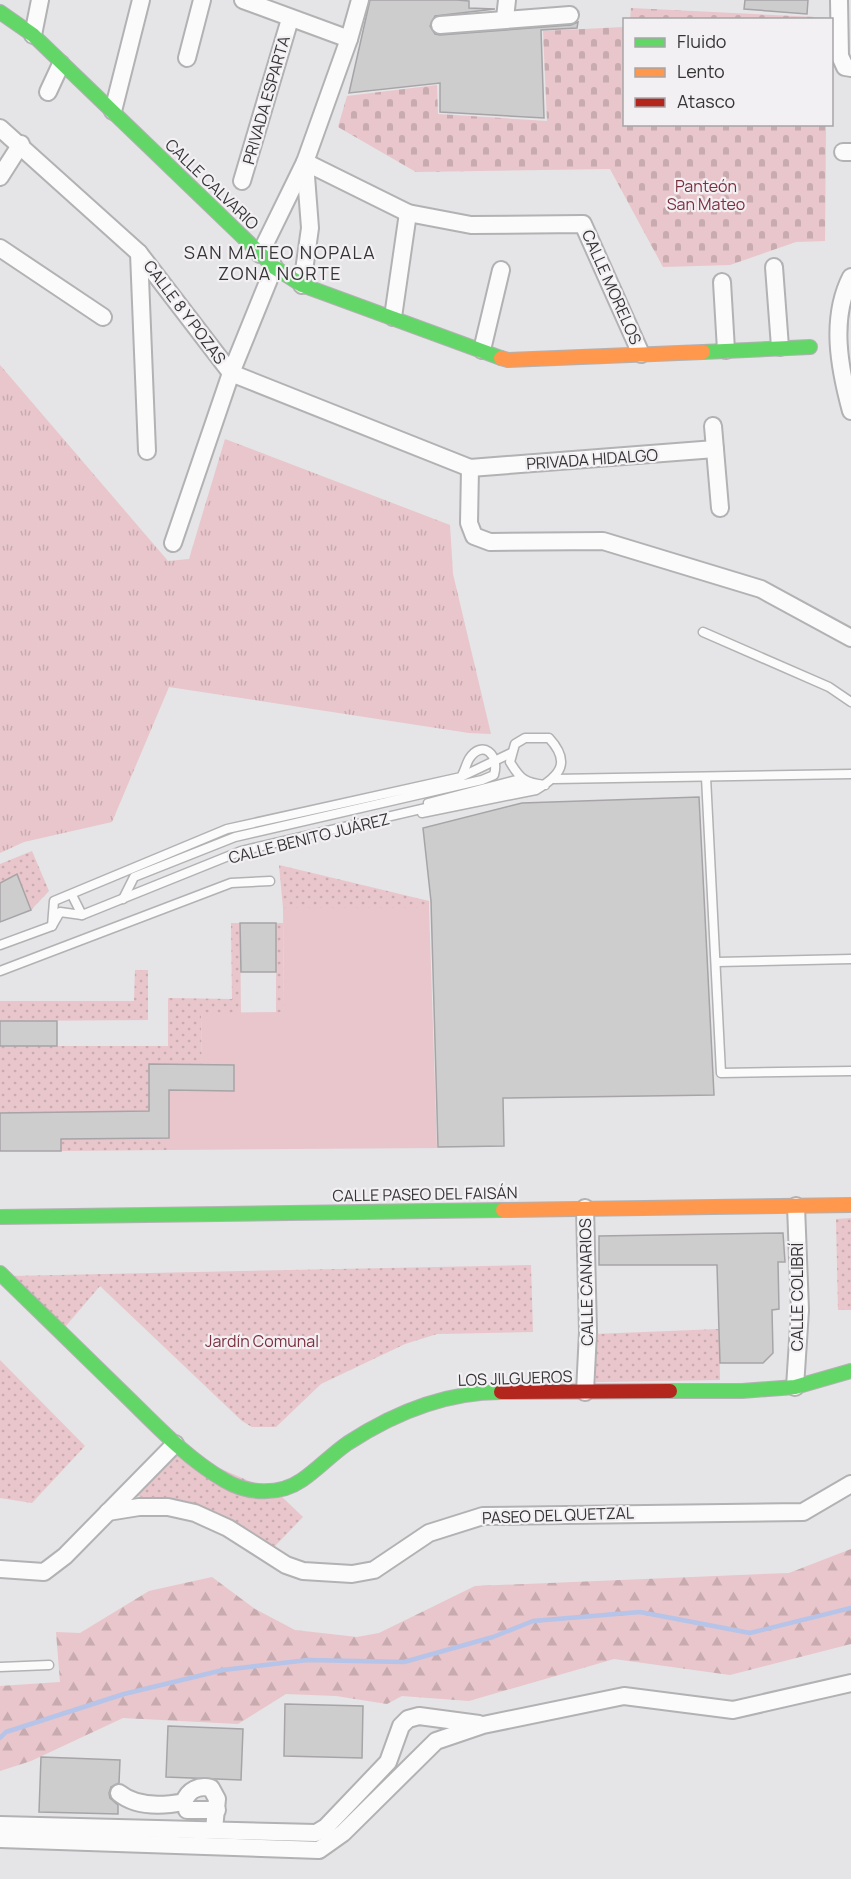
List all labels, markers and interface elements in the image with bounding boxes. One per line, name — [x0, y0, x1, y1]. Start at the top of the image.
legend — [623, 18, 833, 126]
text: Fluido — [677, 29, 726, 53]
street label: PRIVADA ESPARTA — [237, 33, 295, 167]
text: Lento — [677, 59, 725, 83]
text: Atasco — [677, 89, 735, 113]
street label: CALLE CALVARIO — [160, 134, 264, 235]
park label: Panteón San Mateo — [667, 175, 745, 215]
street label: CALLE MORELOS — [577, 226, 647, 348]
district label: SAN MATEO NOPALA ZONA NORTE — [184, 240, 376, 285]
street label: CALLE 8 Y POZAS — [139, 256, 231, 368]
street label: PRIVADA HIDALGO — [525, 443, 659, 475]
street label: CALLE BENITO JUÁREZ — [226, 807, 392, 869]
street label: CALLE PASEO DEL FAISÁN — [332, 1181, 518, 1207]
street label: CALLE CANARIOS — [574, 1218, 598, 1346]
street label: CALLE COLIBRÍ — [786, 1242, 808, 1351]
park label: Jardín Comunal — [205, 1330, 319, 1352]
street label: LOS JILGUEROS — [457, 1365, 573, 1391]
street label: PASEO DEL QUETZAL — [482, 1501, 634, 1529]

